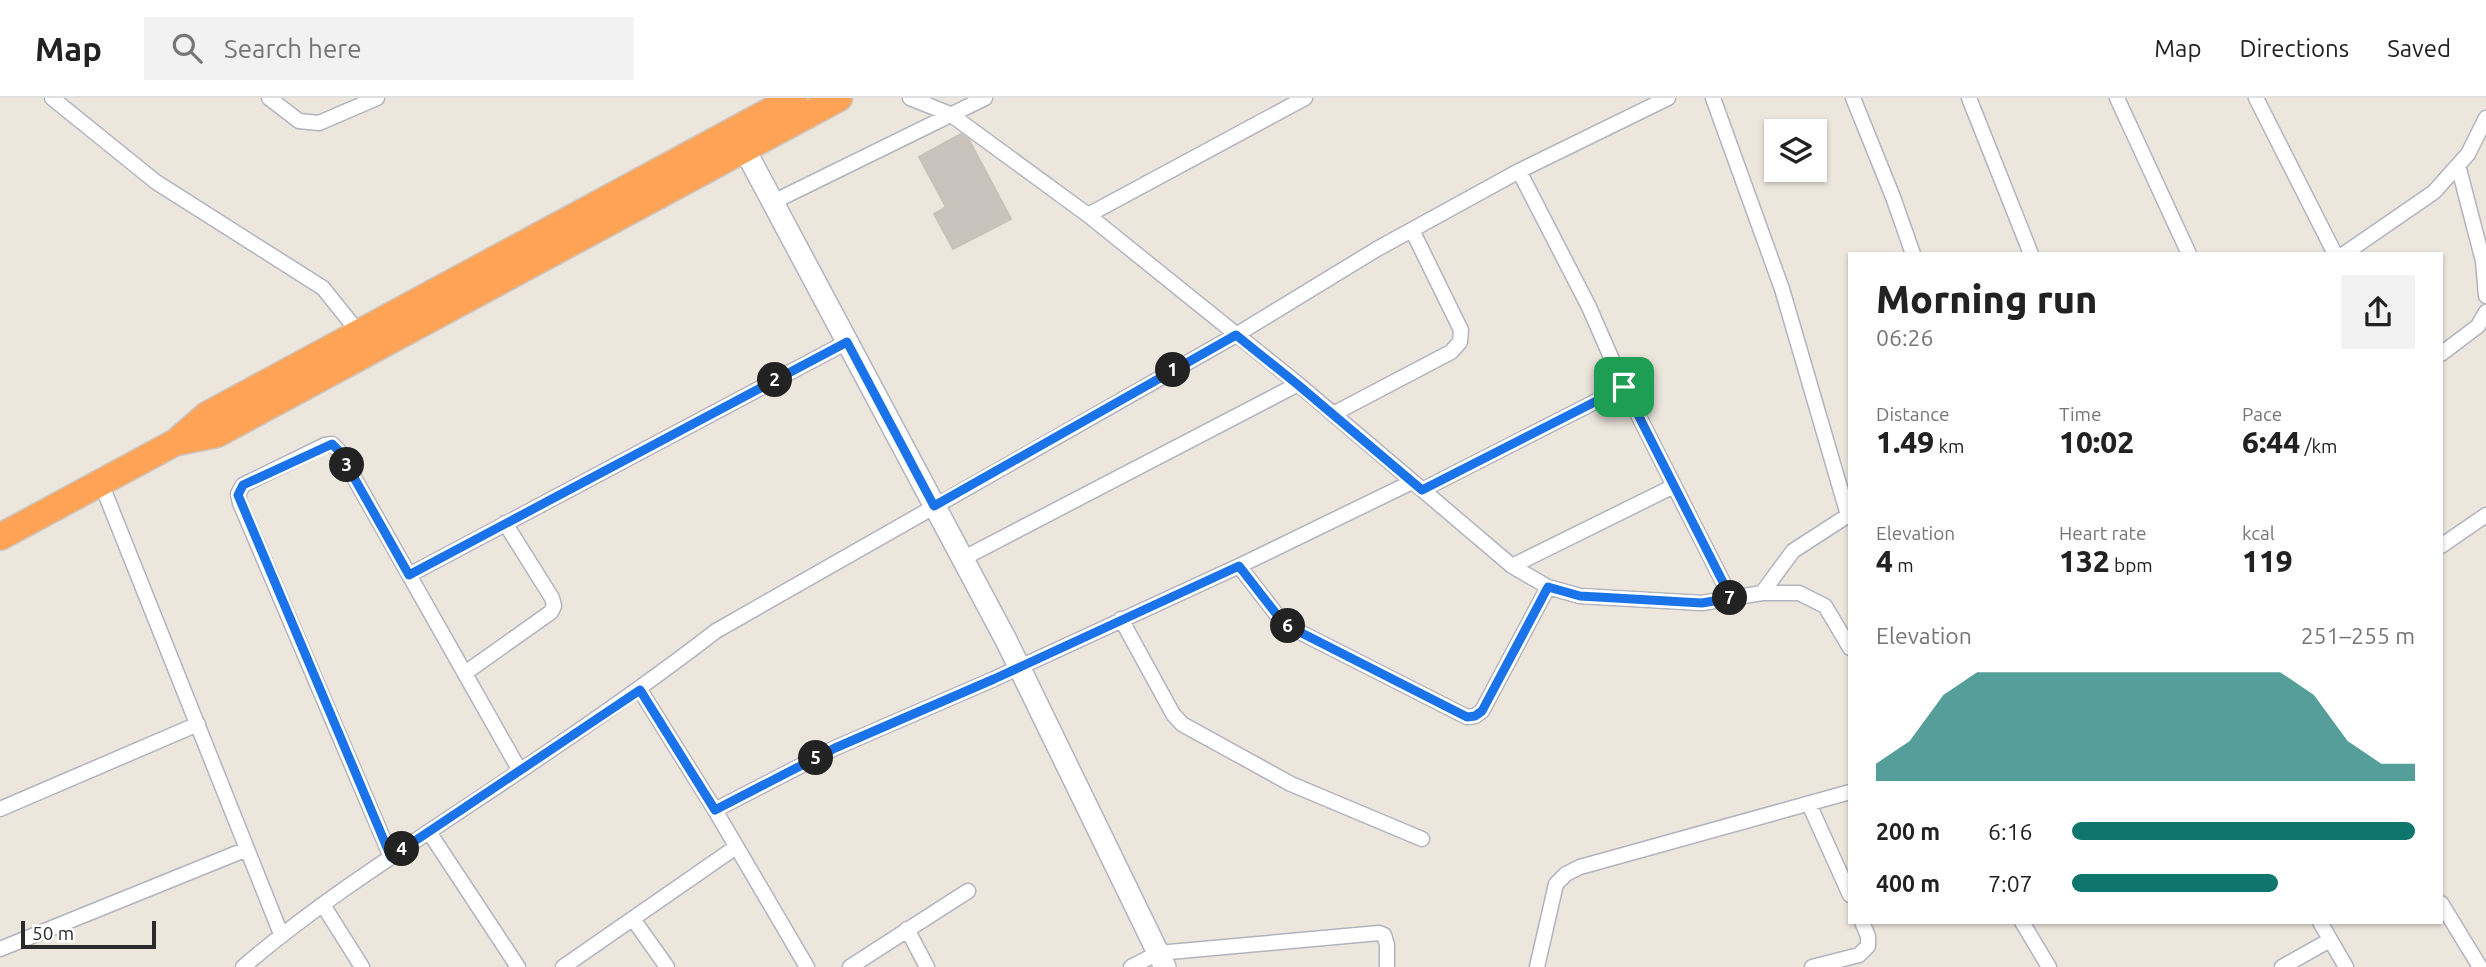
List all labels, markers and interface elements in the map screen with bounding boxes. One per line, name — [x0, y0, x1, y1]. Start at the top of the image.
search box — [144, 17, 634, 80]
icon: search — [168, 29, 206, 67]
text: Map — [35, 30, 102, 67]
text: Search here — [224, 34, 362, 63]
text: Map — [2154, 35, 2201, 62]
text: Directions — [2239, 35, 2349, 62]
text: Saved — [2387, 35, 2451, 62]
map controls — [1764, 119, 1827, 182]
button: layers — [1764, 119, 1827, 182]
button: share — [2341, 275, 2415, 349]
text: Morning run — [1876, 278, 2097, 320]
text: 06:26 — [1876, 325, 1934, 350]
pin: 1 — [1156, 352, 1190, 388]
pin — [1594, 357, 1654, 417]
text: 1 — [1167, 358, 1178, 380]
pin: 2 — [758, 362, 792, 398]
text: 2 — [769, 368, 780, 390]
icon: arrive — [1605, 368, 1643, 406]
text: Distance — [1876, 403, 1950, 425]
text: Time — [2059, 403, 2101, 425]
text: Pace — [2242, 403, 2282, 425]
text: 1.49 — [1876, 425, 1934, 459]
text: 10:02 — [2059, 425, 2134, 459]
text: 6:44 — [2242, 425, 2300, 459]
text: km — [1934, 435, 1964, 457]
text: /km — [2300, 435, 2338, 457]
pin: 3 — [330, 448, 364, 482]
text: 3 — [341, 453, 352, 475]
text: Elevation — [1876, 522, 1955, 544]
text: Heart rate — [2059, 522, 2146, 544]
text: kcal — [2242, 522, 2275, 544]
text: 4 — [1876, 544, 1893, 578]
text: 132 — [2059, 544, 2110, 578]
text: 119 — [2242, 544, 2293, 578]
text: m — [1893, 554, 1914, 576]
text: bpm — [2110, 554, 2153, 576]
pin: 7 — [1712, 580, 1748, 616]
text: 7 — [1724, 586, 1735, 608]
pin: 6 — [1270, 608, 1306, 644]
text: 6 — [1282, 614, 1293, 636]
text: Elevation — [1876, 623, 1972, 648]
text: 251–255 m — [2301, 623, 2415, 648]
pin: 5 — [798, 740, 834, 776]
text: 5 — [810, 746, 821, 768]
text: 200 m — [1876, 819, 1940, 844]
text: 6:16 — [1988, 819, 2033, 844]
pin: 4 — [384, 832, 420, 866]
text: 4 — [396, 837, 407, 859]
text: 400 m — [1876, 871, 1940, 896]
text: 7:07 — [1988, 871, 2033, 896]
scale bar — [21, 918, 156, 950]
text: 50 m — [32, 922, 74, 944]

